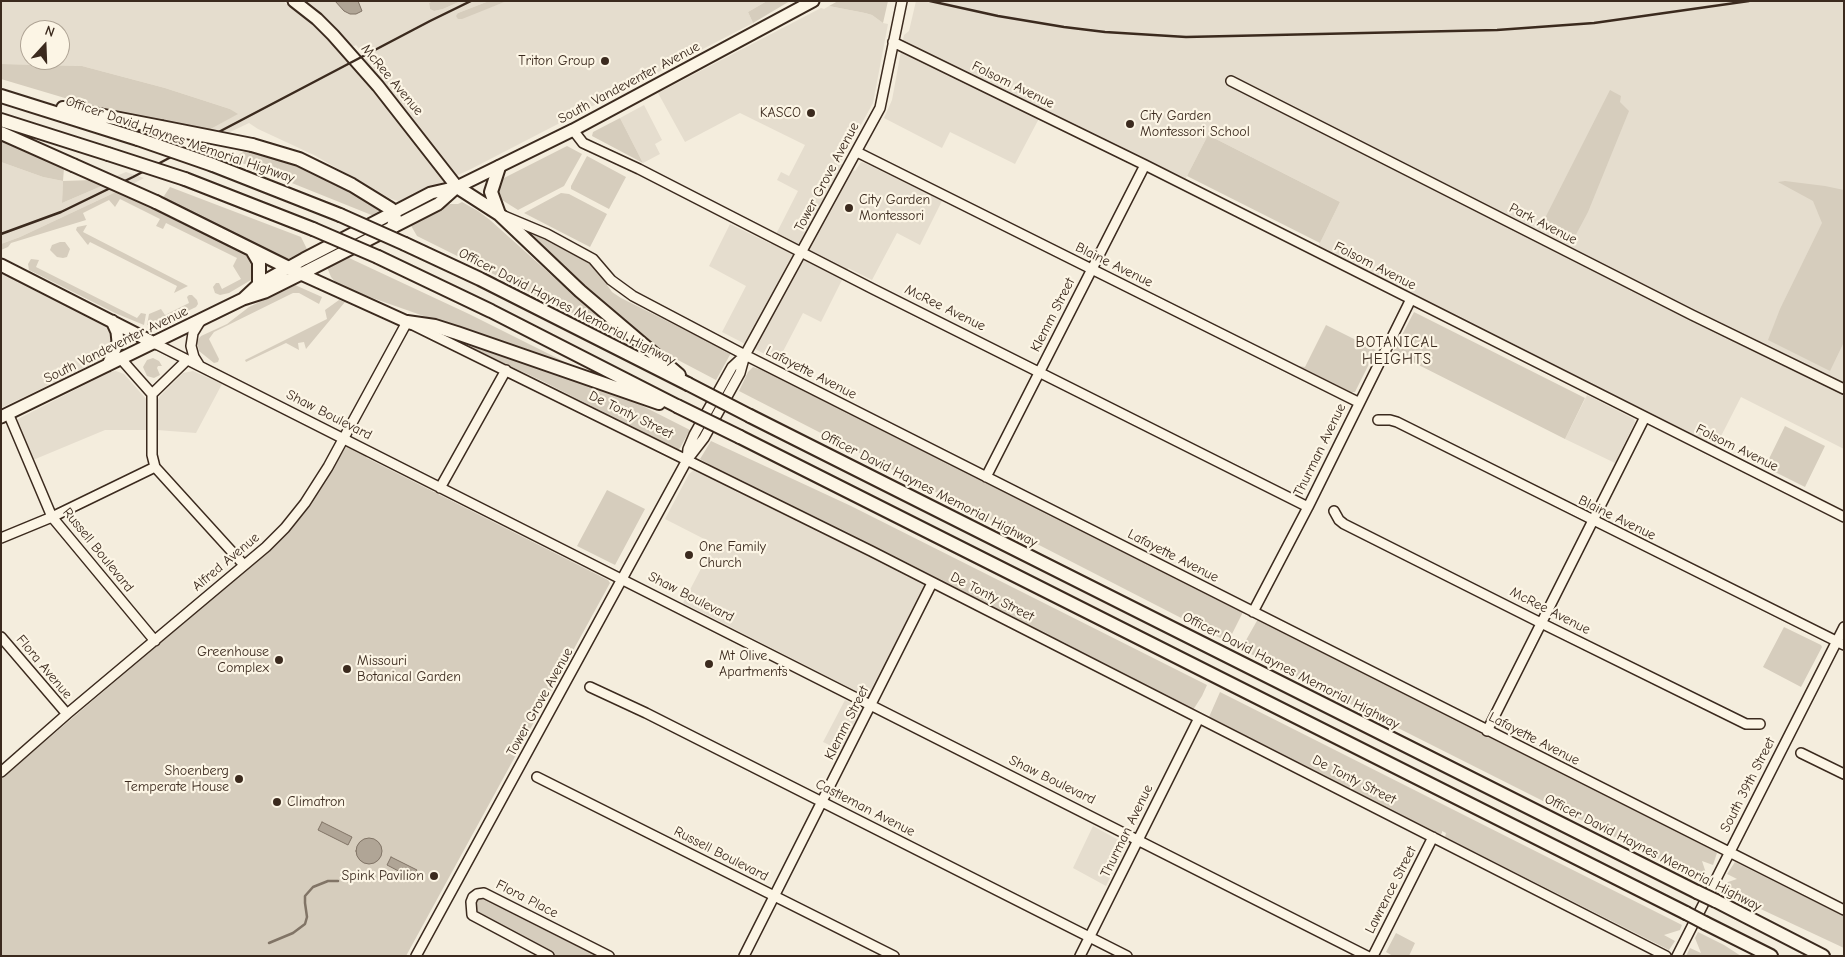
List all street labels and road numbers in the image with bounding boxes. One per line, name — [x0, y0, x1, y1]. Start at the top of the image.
street label: South Vandeventer Avenue — [555, 38, 703, 128]
street label: McRee Avenue — [357, 41, 427, 119]
street label: Folsom Avenue — [969, 58, 1057, 112]
street label: Officer David Haynes Memorial Highway — [63, 93, 297, 187]
street label: Tower Grove Avenue — [791, 120, 863, 234]
street label: Park Avenue — [1506, 200, 1580, 248]
street label: Folsom Avenue — [1331, 238, 1419, 294]
street label: Blaine Avenue — [1072, 239, 1156, 291]
street label: Officer David Haynes Memorial Highway — [456, 245, 678, 369]
street label: Klemm Street — [1027, 275, 1079, 355]
street label: McRee Avenue — [902, 281, 988, 335]
street label: South Vandeventer Avenue — [41, 303, 191, 387]
street label: Lafayette Avenue — [763, 343, 859, 403]
street label: Shaw Boulevard — [283, 386, 375, 444]
street label: De Tonty Street — [586, 387, 676, 443]
street label: Thurman Avenue — [1290, 401, 1350, 499]
street label: Folsom Avenue — [1693, 421, 1781, 475]
street label: Officer David Haynes Memorial Highway — [818, 427, 1040, 551]
street label: Blaine Avenue — [1575, 492, 1659, 544]
street label: Russell Boulevard — [59, 504, 137, 596]
street label: Lafayette Avenue — [1125, 526, 1221, 586]
street label: Alfred Avenue — [189, 529, 263, 595]
street label: Shaw Boulevard — [645, 568, 737, 626]
street label: De Tonty Street — [947, 569, 1037, 625]
street label: McRee Avenue — [1507, 584, 1593, 638]
street label: Officer David Haynes Memorial Highway — [1180, 609, 1402, 733]
street label: Flora Avenue — [12, 632, 76, 702]
street label: Tower Grove Avenue — [503, 645, 577, 759]
street label: Klemm Street — [821, 683, 873, 763]
street label: Lafayette Avenue — [1486, 709, 1582, 769]
street label: South 39th Street — [1717, 735, 1779, 835]
street label: Shaw Boulevard — [1006, 752, 1098, 808]
street label: De Tonty Street — [1309, 752, 1399, 808]
street label: Castleman Avenue — [812, 776, 918, 840]
street label: Thurman Avenue — [1097, 782, 1157, 880]
street label: Officer David Haynes Memorial Highway — [1542, 791, 1764, 915]
street label: Russell Boulevard — [671, 823, 771, 885]
street label: Lawrence Street — [1362, 843, 1420, 937]
street label: Flora Place — [493, 876, 561, 922]

